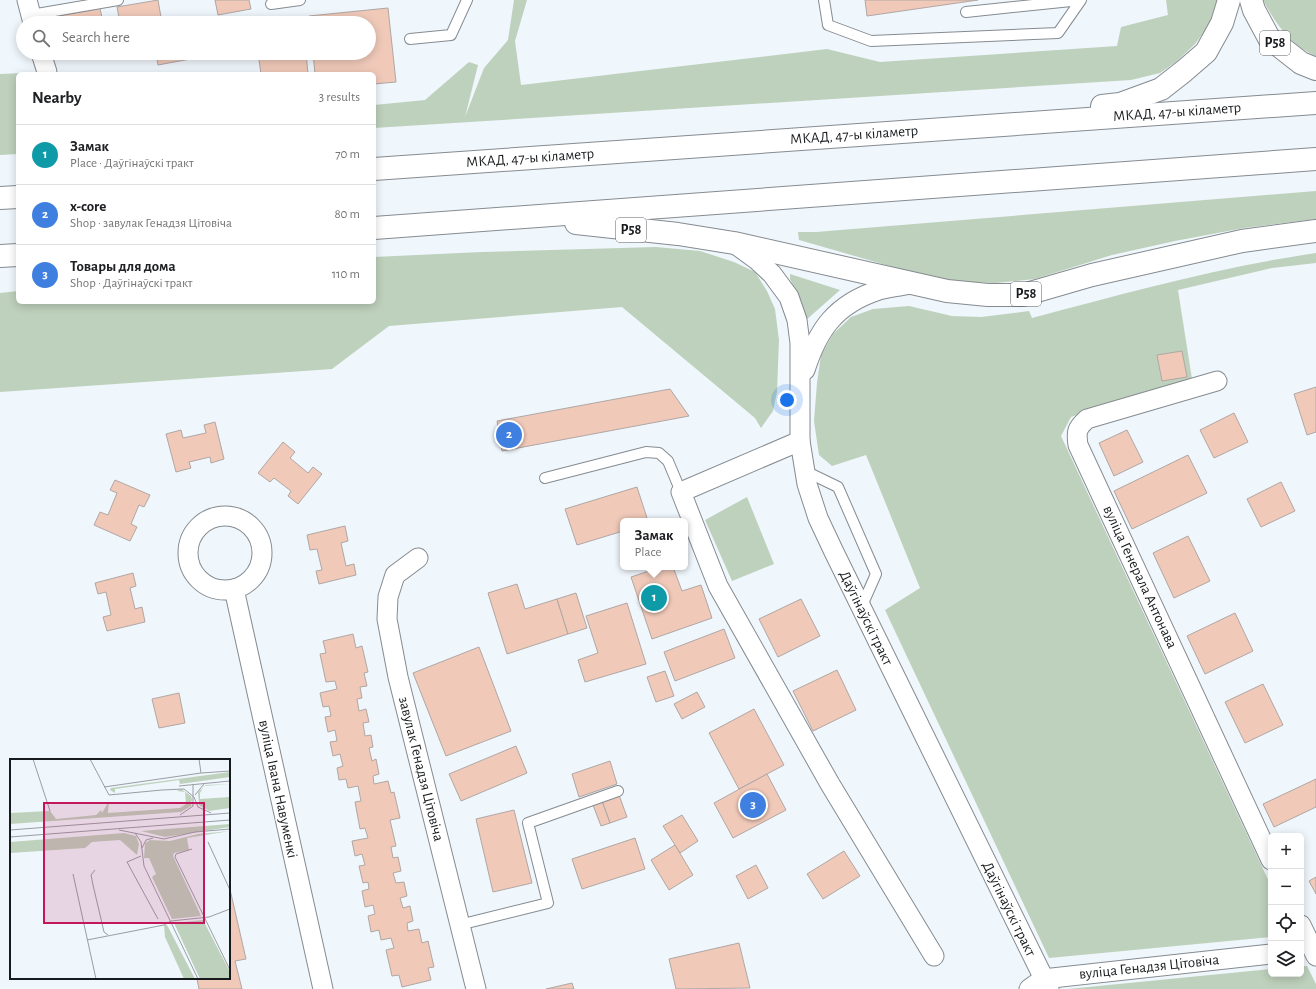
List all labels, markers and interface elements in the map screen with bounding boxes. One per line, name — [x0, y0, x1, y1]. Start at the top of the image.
search box — [16, 16, 376, 60]
icon: search — [30, 27, 52, 49]
text: Search here — [62, 30, 130, 45]
road number: Р58 — [1260, 31, 1290, 55]
text: Nearby — [32, 89, 82, 106]
text: 3 results — [319, 91, 360, 104]
street label: МКАД, 47-ы кіламетр — [1112, 100, 1242, 124]
street label: МКАД, 47-ы кіламетр — [789, 123, 919, 147]
text: Замак — [70, 139, 109, 154]
street label: МКАД, 47-ы кіламетр — [465, 146, 595, 170]
text: 1 — [43, 148, 47, 161]
text: 70 m — [335, 148, 360, 161]
text: Place · Даўгінаўскі тракт — [70, 157, 194, 170]
text: x-core — [70, 199, 106, 214]
text: 2 — [42, 208, 48, 221]
text: 80 m — [334, 208, 360, 221]
text: Shop · завулак Генадзя Цітовіча — [70, 217, 232, 230]
road number: Р58 — [616, 218, 646, 242]
text: Товары для дома — [70, 259, 176, 274]
text: 3 — [42, 268, 48, 281]
text: 110 m — [332, 268, 360, 281]
text: Shop · Даўгінаўскі тракт — [70, 277, 193, 290]
road number: Р58 — [1011, 282, 1041, 306]
your location — [777, 390, 797, 410]
pin: 2 — [496, 420, 522, 450]
street label: вуліца Генерала Антонава — [1100, 503, 1180, 651]
popup — [620, 518, 688, 570]
text: Замак — [635, 528, 673, 543]
text: Place — [635, 546, 662, 559]
street label: Даўгінаўскі тракт — [837, 568, 896, 668]
pin: 1 — [641, 583, 667, 613]
street label: завулак Генадзя Цітовіча — [396, 695, 446, 843]
street label: вуліца Івана Навуменкі — [256, 718, 300, 860]
inset map — [10, 759, 230, 979]
pin: 3 — [740, 790, 766, 820]
map controls — [1268, 833, 1304, 977]
button: + — [1268, 833, 1304, 869]
street label: Даўгінаўскі тракт — [980, 859, 1039, 959]
button: − — [1268, 869, 1304, 905]
button: locate — [1268, 905, 1304, 941]
button: layers — [1268, 941, 1304, 977]
street label: вуліца Генадзя Цітовіча — [1078, 952, 1220, 982]

